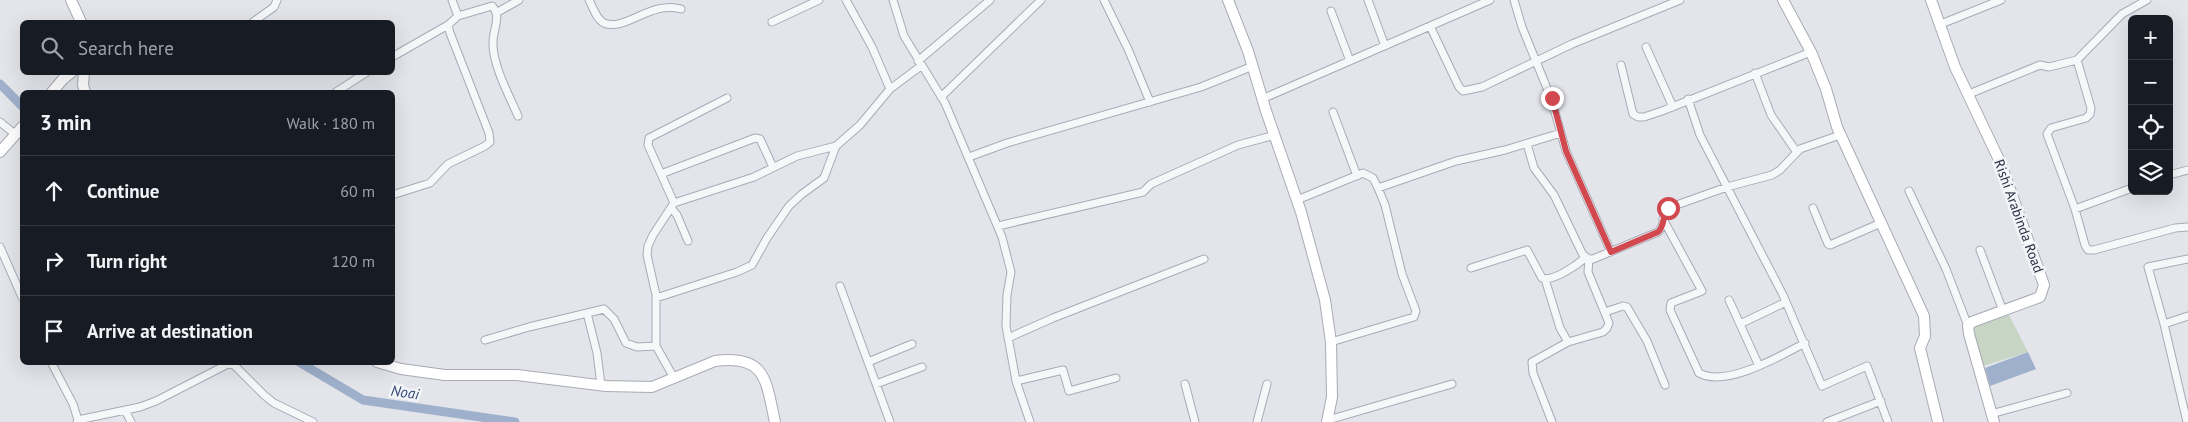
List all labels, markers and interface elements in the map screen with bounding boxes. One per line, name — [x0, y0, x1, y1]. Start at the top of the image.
map controls — [2128, 15, 2173, 195]
button: + — [2128, 15, 2173, 60]
search box — [20, 20, 395, 75]
icon: search — [38, 34, 66, 62]
text: Search here — [78, 36, 174, 60]
button: − — [2128, 60, 2173, 105]
route end — [1541, 87, 1564, 110]
button: locate — [2128, 105, 2173, 150]
text: 3 min — [40, 109, 91, 136]
text: Walk · 180 m — [286, 113, 375, 133]
button: layers — [2128, 150, 2173, 195]
street label: Rishi Arabinda Road — [1990, 157, 2048, 275]
icon: ahead — [40, 177, 68, 205]
text: Continue — [87, 179, 159, 203]
text: 60 m — [340, 181, 375, 201]
route start — [1657, 197, 1680, 220]
icon: right — [40, 247, 68, 275]
text: Turn right — [87, 249, 167, 273]
text: 120 m — [332, 251, 375, 271]
icon: arrive — [40, 317, 68, 345]
text: Arrive at destination — [87, 319, 253, 343]
water label: Noai — [390, 381, 421, 404]

